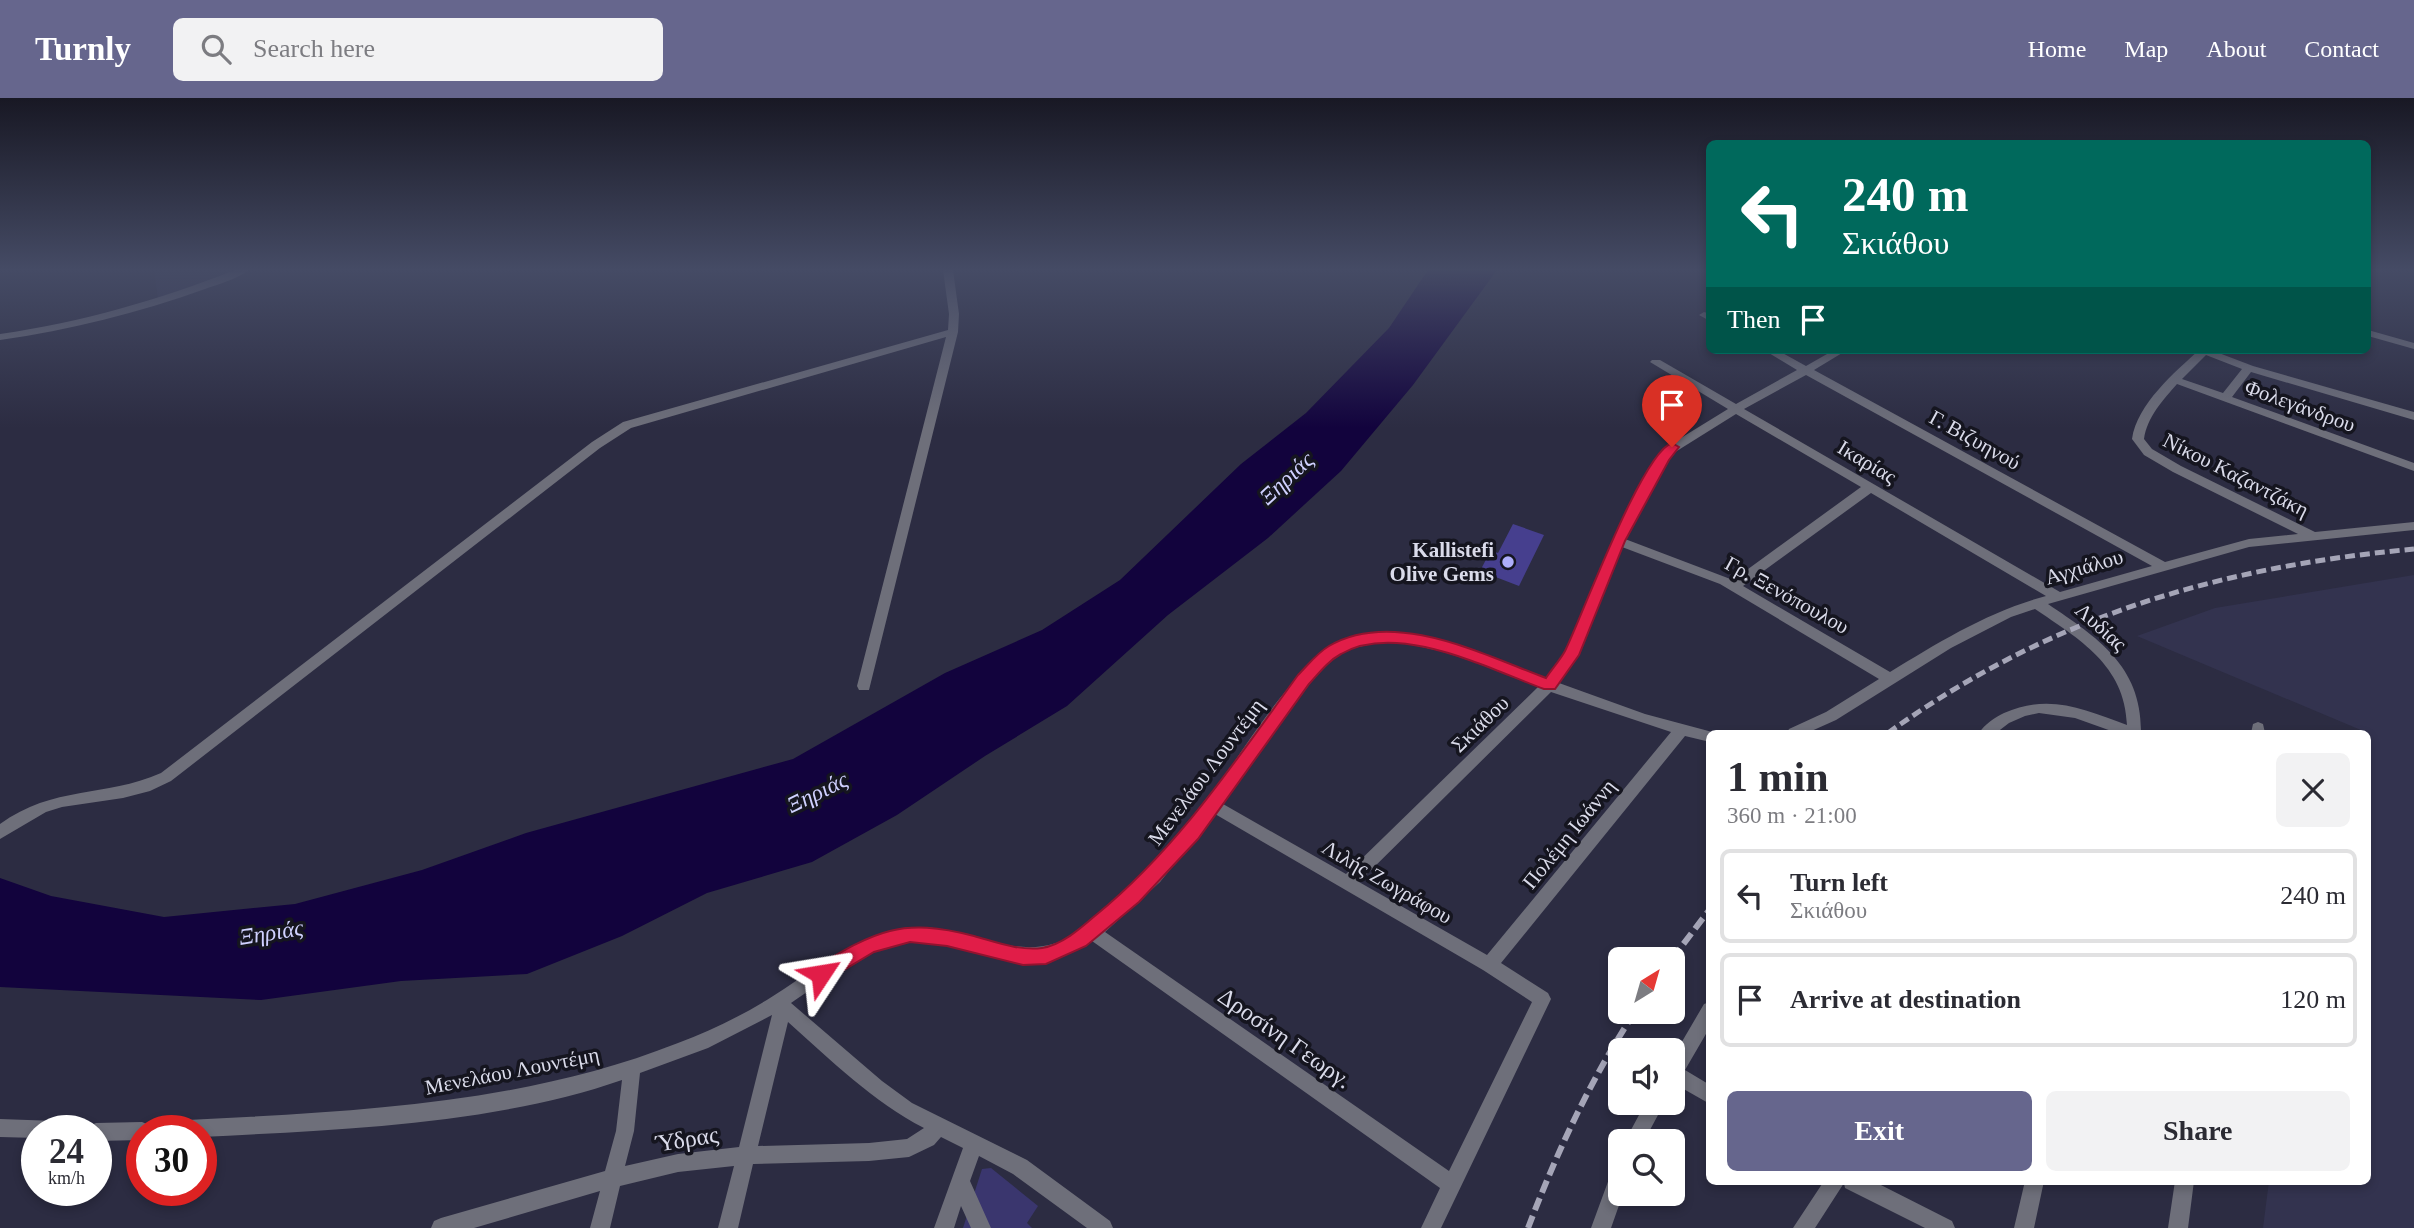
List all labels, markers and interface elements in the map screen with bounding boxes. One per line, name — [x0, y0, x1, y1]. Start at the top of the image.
search box — [173, 18, 663, 81]
icon: search — [197, 30, 235, 68]
text: Turnly — [35, 31, 131, 67]
text: Search here — [253, 34, 375, 63]
text: Home — [2028, 36, 2086, 62]
text: Map — [2124, 36, 2168, 62]
text: About — [2206, 36, 2266, 62]
text: Contact — [2304, 36, 2379, 62]
text: 240 m — [1842, 167, 1969, 222]
icon: left — [1727, 168, 1818, 259]
text: Σκιάθου — [1842, 225, 1949, 261]
icon: arrive — [1794, 301, 1832, 339]
text: Then — [1727, 305, 1780, 334]
pin — [1642, 375, 1702, 447]
street label: Φολεγάνδρου — [2241, 375, 2359, 437]
icon: arrive — [1653, 386, 1691, 424]
street label: Γ. Βιζυηνού — [1925, 405, 2025, 475]
street label: Νίκου Καζαντζάκη — [2159, 428, 2313, 522]
street label: Ικαρίας — [1833, 435, 1901, 489]
water label: Ξηριάς — [1254, 447, 1319, 510]
place label: Kallistefi Olive Gems — [1390, 538, 1494, 586]
street label: Αγχιάλου — [2042, 544, 2126, 590]
street label: Γρ. Ξενόπουλου — [1721, 551, 1853, 639]
marker: Kallistefi Olive Gems — [1500, 554, 1516, 570]
street label: Λυδίας — [2070, 598, 2132, 657]
street label: Σκιάθου — [1446, 691, 1514, 757]
street label: Μενελάου Λουντέμη — [1143, 694, 1269, 850]
button: close — [2276, 753, 2350, 827]
text: 1 min — [1727, 754, 1829, 800]
water label: Ξηριάς — [783, 767, 852, 818]
street label: Πολέμη Ιωάννη — [1518, 774, 1620, 894]
text: 360 m · 21:00 — [1727, 803, 1857, 828]
street label: Λιλής Ζωγράφου — [1318, 835, 1456, 929]
text: Turn left — [1790, 868, 1888, 897]
icon: left — [1731, 877, 1769, 915]
text: 240 m — [2280, 881, 2346, 910]
text: Σκιάθου — [1790, 898, 1867, 923]
water label: Ξηριάς — [237, 915, 306, 950]
position arrow — [784, 937, 858, 1011]
north arrow — [1608, 947, 1685, 1024]
map controls — [1608, 947, 1685, 1206]
icon: arrive — [1731, 981, 1769, 1019]
street label: Δροσίνη Γεωργ. — [1213, 982, 1357, 1094]
text: Arrive at destination — [1790, 985, 2021, 1014]
text: 120 m — [2280, 985, 2346, 1014]
button: sound — [1608, 1038, 1685, 1115]
street label: Μενελάου Λουντέμη — [423, 1042, 601, 1100]
button: Exit — [1727, 1091, 2032, 1171]
button: Share — [2046, 1091, 2350, 1171]
speed limit sign: 30 — [126, 1115, 217, 1206]
street label: Ύδρας — [653, 1121, 721, 1157]
button: search — [1608, 1129, 1685, 1206]
text: 24 — [49, 1132, 84, 1171]
text: km/h — [48, 1168, 85, 1188]

